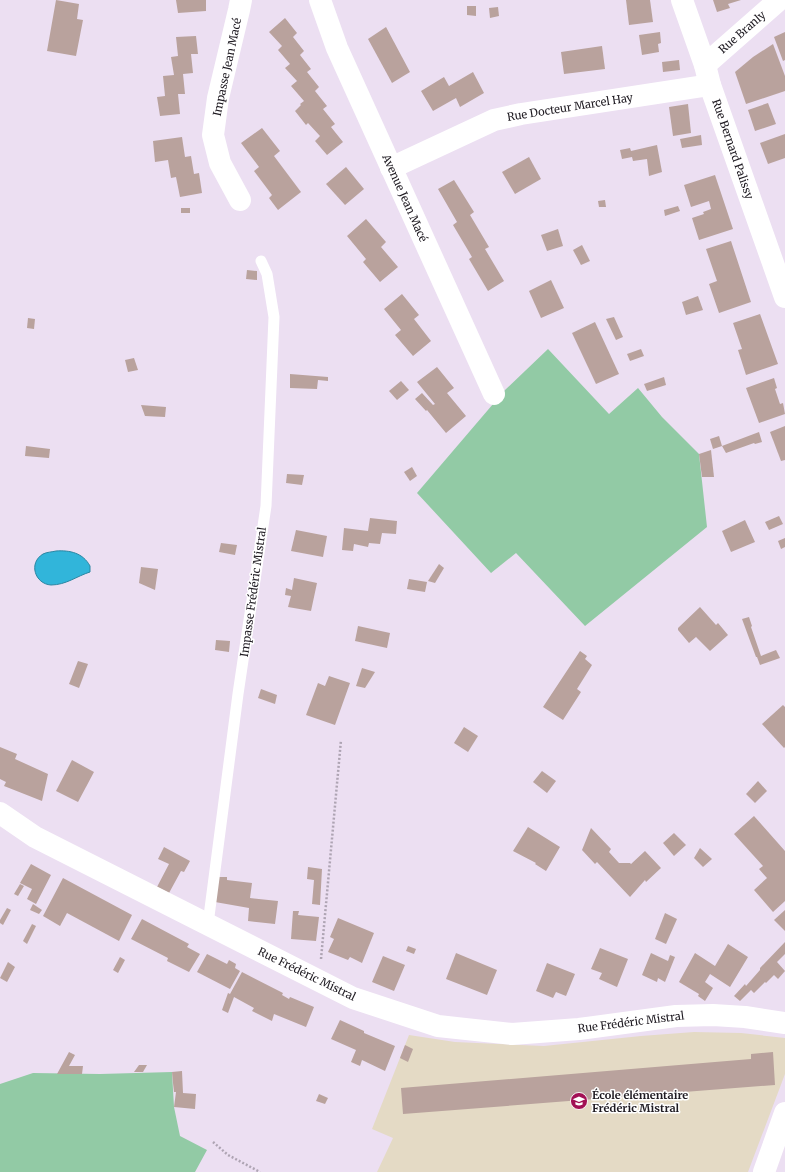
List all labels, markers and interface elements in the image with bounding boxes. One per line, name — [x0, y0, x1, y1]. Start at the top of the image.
street label: Rue Branly — [716, 7, 769, 56]
street label: Impasse Jean Macé — [210, 16, 244, 117]
street label: Rue Docteur Marcel Hay — [506, 90, 634, 124]
street label: Rue Bernard Palissy — [709, 97, 757, 201]
street label: Avenue Jean Macé — [379, 151, 431, 244]
street label: Impasse Frédéric Mistral — [237, 526, 269, 658]
street label: Rue Frédéric Mistral — [256, 944, 359, 1004]
street label: Rue Frédéric Mistral — [577, 1008, 686, 1035]
place label: École élémentaire Frédéric Mistral — [592, 1088, 688, 1115]
school or university icon: École élémentaire Frédéric Mistral — [569, 1091, 589, 1111]

